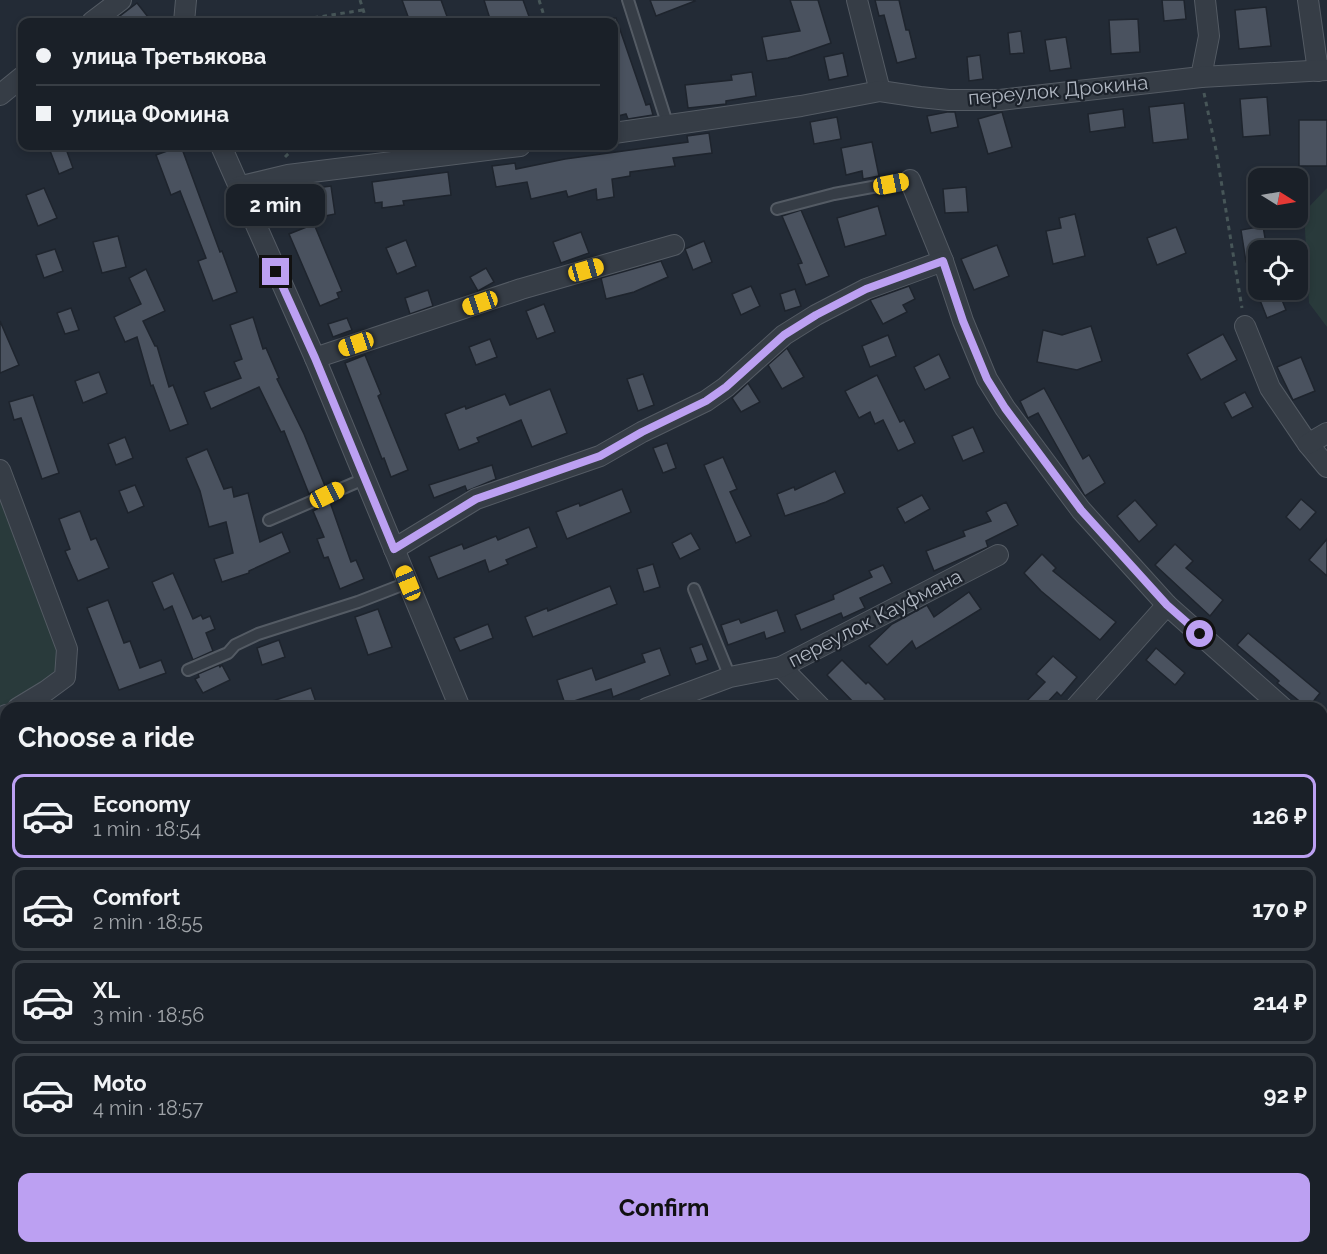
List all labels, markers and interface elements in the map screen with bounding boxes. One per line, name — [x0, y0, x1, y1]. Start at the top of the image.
text: улица Третьякова — [72, 43, 266, 69]
street label: переулок Дрокина — [967, 70, 1149, 110]
text: улица Фомина — [72, 101, 229, 127]
north arrow — [1248, 168, 1308, 228]
map controls — [1248, 168, 1308, 300]
car — [872, 172, 910, 196]
callout: 2 min — [226, 185, 326, 227]
text: 2 min — [250, 193, 301, 217]
button: locate — [1248, 240, 1308, 300]
car — [566, 256, 606, 284]
route end — [262, 258, 289, 285]
car — [460, 289, 500, 317]
car — [336, 330, 376, 358]
car — [307, 479, 347, 511]
car — [393, 563, 423, 603]
street label: переулок Кауфмана — [784, 564, 966, 672]
route start — [1186, 620, 1213, 647]
text: Choose a ride — [18, 722, 194, 753]
icon: car — [21, 789, 75, 843]
text: Economy — [93, 791, 191, 817]
text: 126 ₽ — [1252, 803, 1307, 829]
text: 1 min · 18:54 — [93, 817, 201, 841]
icon: car — [21, 882, 75, 936]
text: Comfort — [93, 884, 180, 910]
text: 170 ₽ — [1252, 896, 1307, 922]
text: 2 min · 18:55 — [93, 910, 203, 934]
icon: car — [21, 975, 75, 1029]
text: XL — [93, 977, 120, 1003]
text: 214 ₽ — [1253, 989, 1307, 1015]
text: 3 min · 18:56 — [93, 1003, 204, 1027]
icon: car — [21, 1068, 75, 1122]
text: Moto — [93, 1070, 147, 1096]
text: 92 ₽ — [1264, 1082, 1307, 1108]
text: 4 min · 18:57 — [93, 1096, 203, 1120]
button: Confirm — [18, 1173, 1310, 1242]

